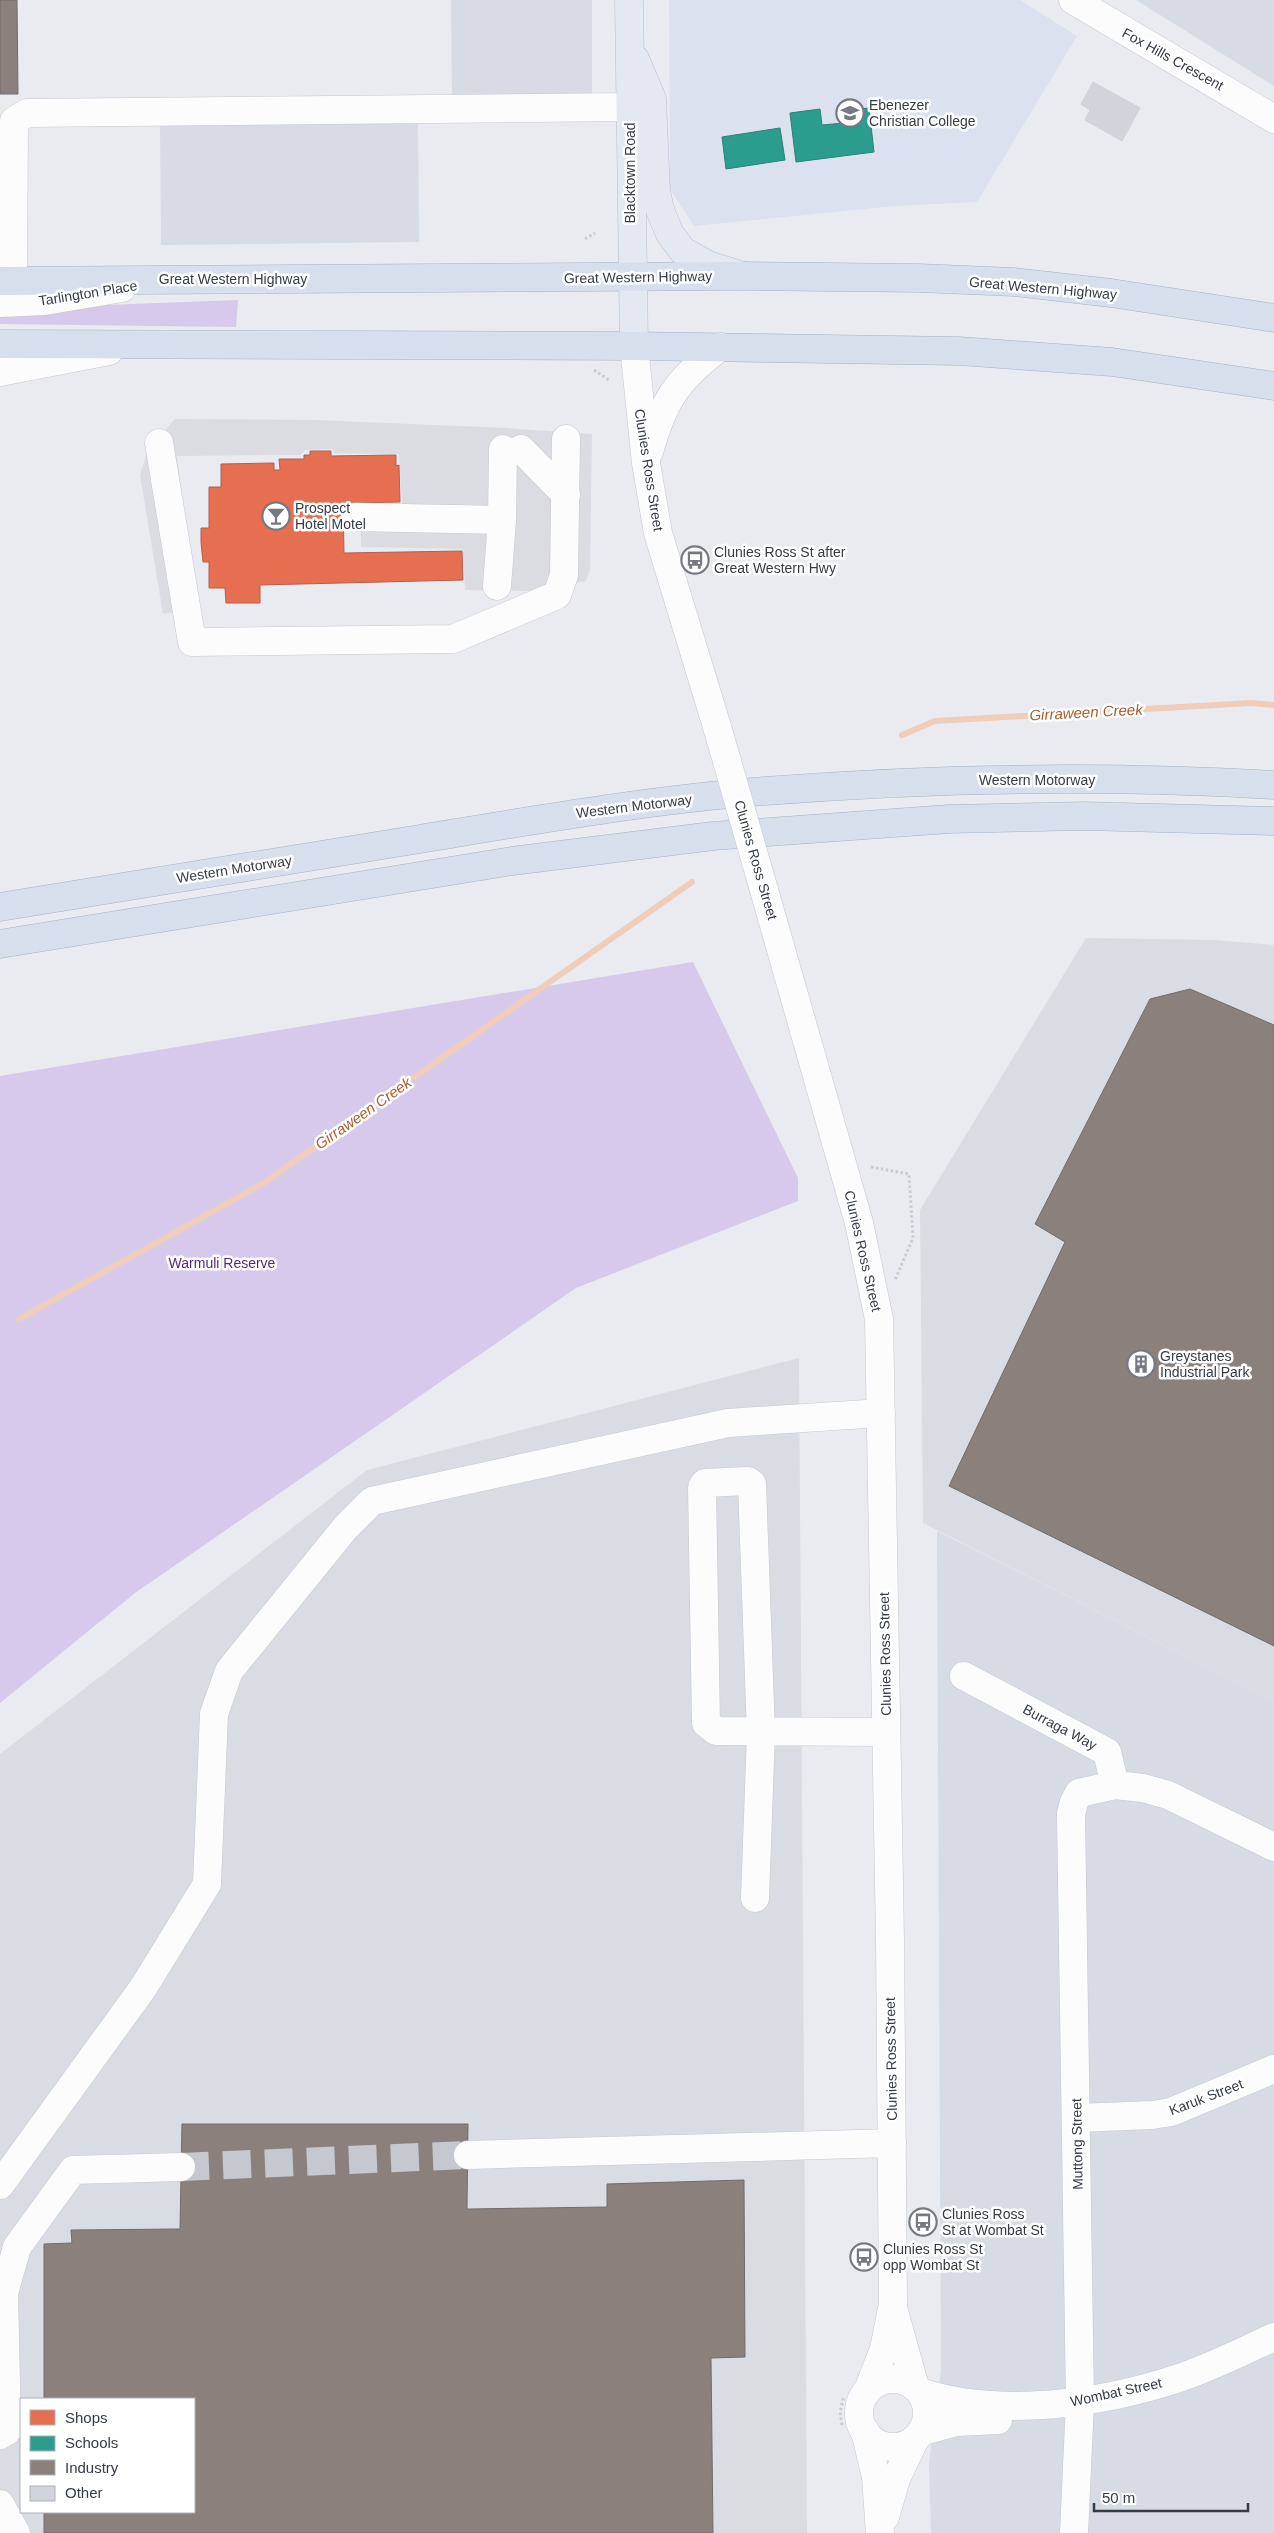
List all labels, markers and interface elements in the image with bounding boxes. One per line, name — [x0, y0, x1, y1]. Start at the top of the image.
street label: Fox Hills Crescent — [1119, 24, 1227, 94]
place label: Ebenezer Christian College — [869, 97, 976, 129]
school or university icon: Ebenezer Christian College — [835, 98, 865, 128]
street label: Blacktown Road — [622, 122, 638, 224]
street label: Great Western Highway — [564, 268, 712, 286]
street label: Great Western Highway — [159, 271, 307, 287]
street label: Great Western Highway — [968, 274, 1118, 302]
street label: Tarlington Place — [38, 277, 139, 309]
street label: Clunies Ross Street — [631, 408, 667, 532]
place label: Prospect Hotel Motel — [295, 500, 366, 532]
bar icon: Prospect Hotel Motel — [261, 501, 291, 531]
place label: Clunies Ross St after Great Western Hwy — [714, 544, 846, 576]
bus stop icon: Clunies Ross St after Great Western Hwy — [680, 545, 710, 575]
water label: Girraween Creek — [1029, 700, 1145, 723]
street label: Western Motorway — [979, 772, 1095, 788]
street label: Western Motorway — [575, 791, 693, 821]
street label: Clunies Ross Street — [731, 798, 781, 922]
street label: Western Motorway — [175, 852, 293, 886]
water label: Girraween Creek — [312, 1073, 416, 1152]
street label: Clunies Ross Street — [841, 1189, 885, 1313]
park label: Warmuli Reserve — [169, 1255, 276, 1271]
place label: Greystanes Industrial Park — [1160, 1348, 1250, 1380]
building icon: Greystanes Industrial Park — [1126, 1349, 1156, 1379]
street label: Clunies Ross Street — [876, 1592, 894, 1716]
street label: Burraga Way — [1020, 1701, 1100, 1753]
street label: Clunies Ross Street — [882, 1997, 900, 2121]
street label: Karuk Street — [1167, 2076, 1245, 2118]
street label: Muttong Street — [1068, 2098, 1086, 2190]
place label: Clunies Ross St at Wombat St — [942, 2206, 1044, 2238]
bus stop icon: Clunies Ross St at Wombat St — [908, 2207, 938, 2237]
place label: Clunies Ross St opp Wombat St — [883, 2241, 983, 2273]
bus stop icon: Clunies Ross St opp Wombat St — [849, 2242, 879, 2272]
street label: Wombat Street — [1069, 2374, 1163, 2410]
legend — [20, 2398, 195, 2513]
text: Shops — [65, 2409, 108, 2426]
text: Schools — [65, 2434, 118, 2451]
text: Industry — [65, 2459, 119, 2476]
scale bar — [1094, 2480, 1248, 2512]
text: Other — [65, 2484, 103, 2501]
text: 50 m — [1102, 2489, 1135, 2506]

